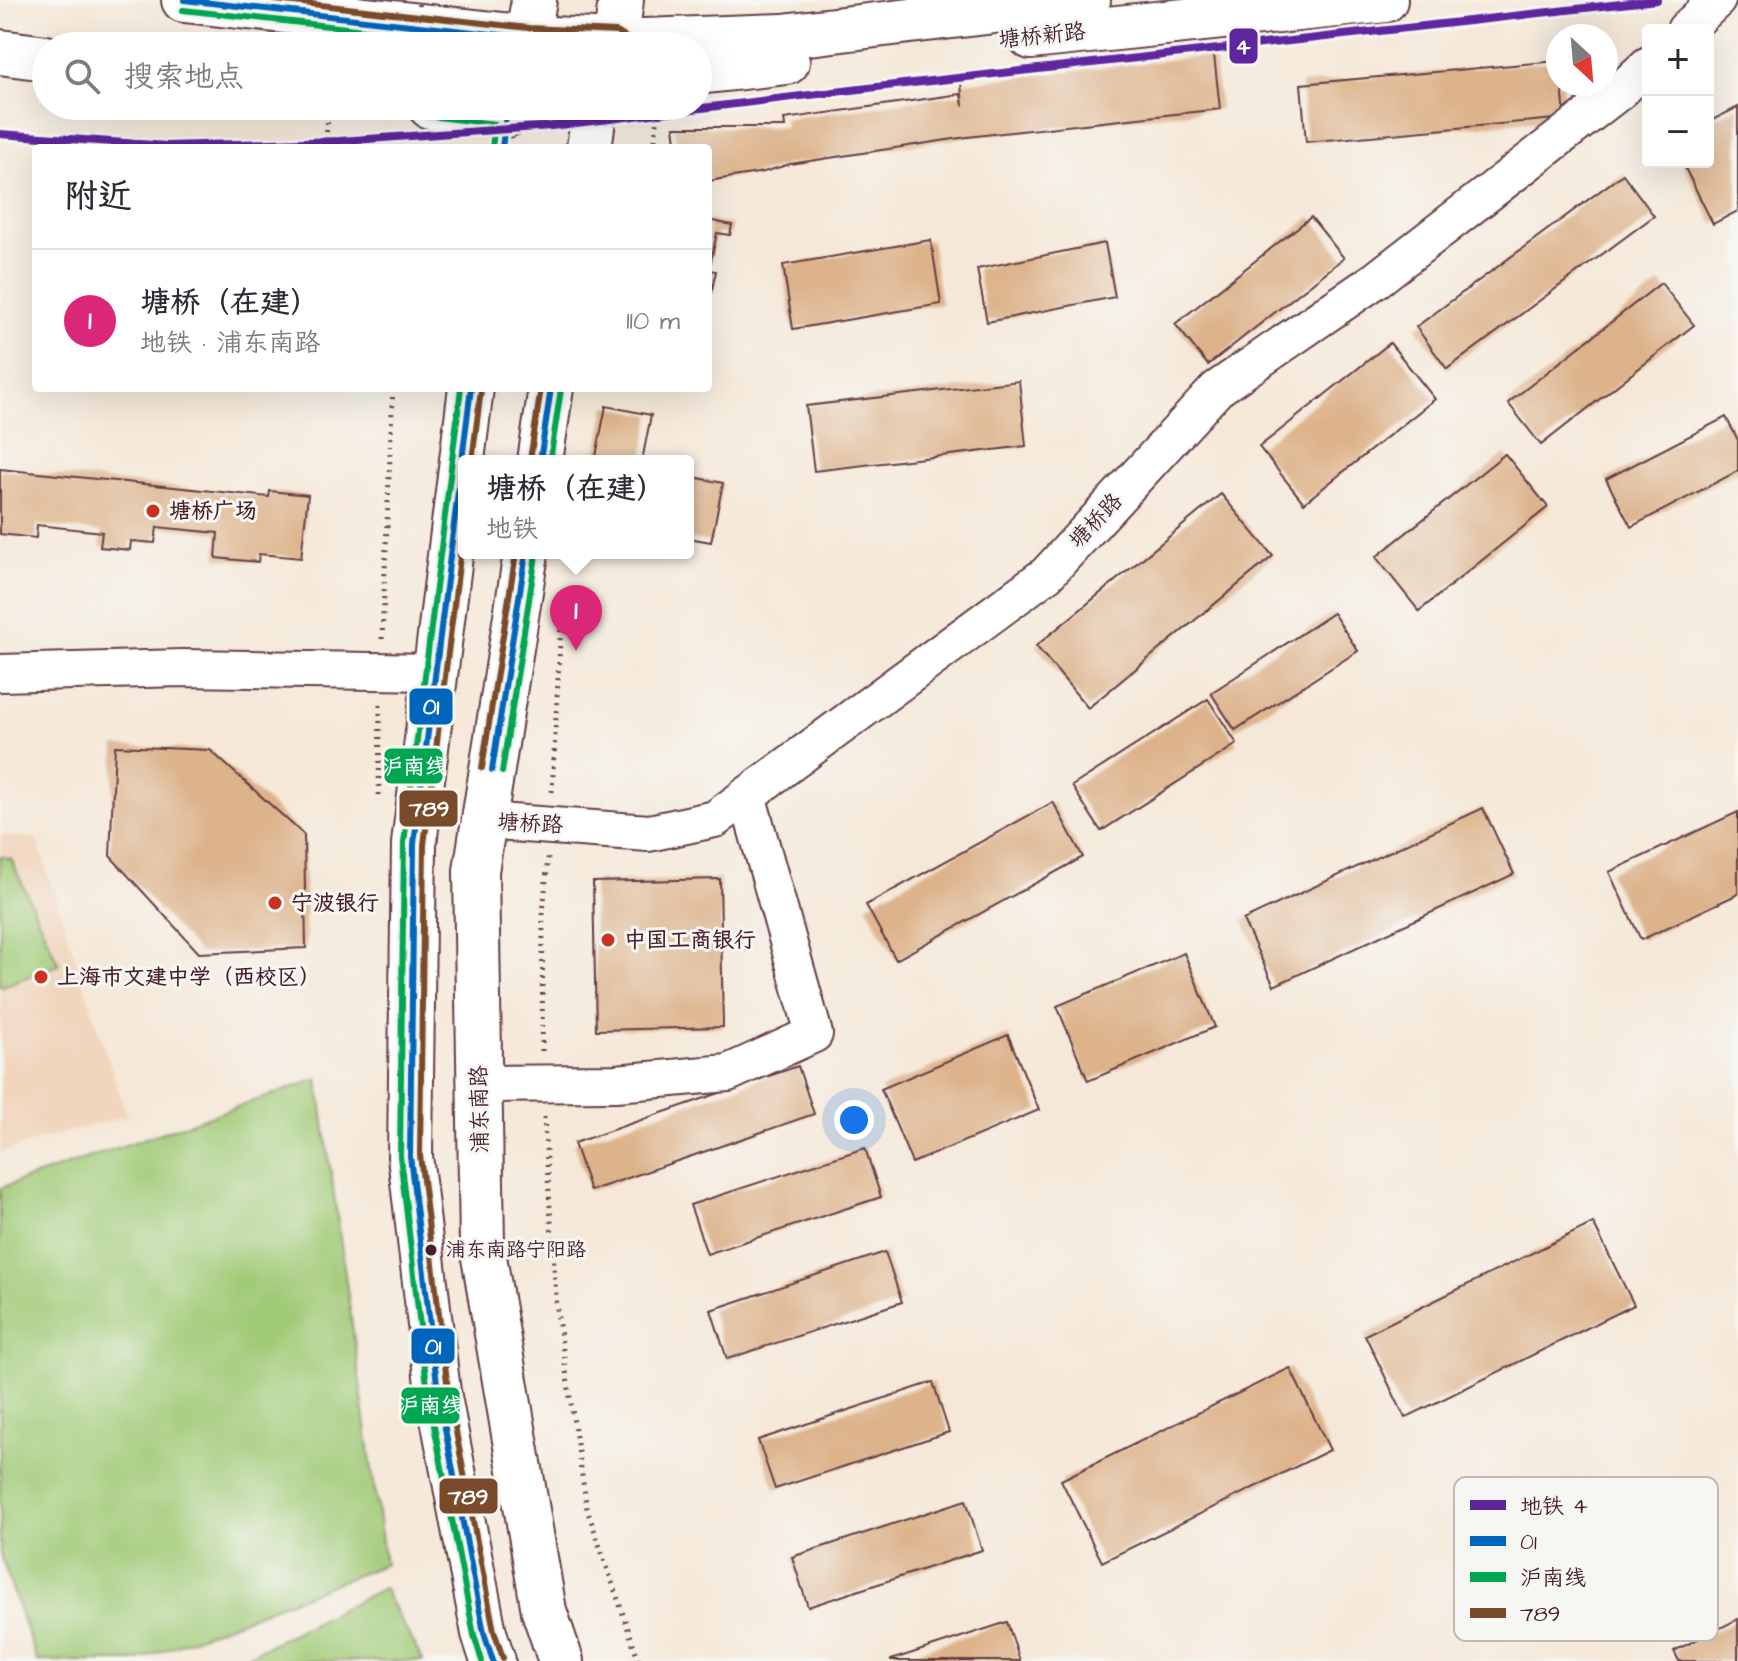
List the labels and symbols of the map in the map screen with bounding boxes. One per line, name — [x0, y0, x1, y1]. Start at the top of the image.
street label: 塘桥新路 — [997, 16, 1087, 56]
north arrow — [1546, 24, 1618, 96]
line badge: 4 — [1228, 27, 1259, 65]
text: 4 — [1236, 32, 1252, 63]
street label: 塘桥路 — [1062, 486, 1130, 556]
place label: 塘桥广场 — [169, 496, 257, 527]
marker: 塘桥广场 — [144, 502, 162, 520]
pin: 1 — [550, 585, 602, 651]
line badge: 01 — [408, 687, 454, 726]
text: 01 — [423, 692, 440, 723]
line badge: 沪南线 — [383, 747, 444, 785]
text: 沪南线 — [381, 752, 447, 783]
line badge: 789 — [398, 789, 459, 828]
text: 789 — [408, 794, 449, 825]
street label: 塘桥路 — [496, 807, 564, 841]
place label: 宁波银行 — [291, 888, 379, 919]
marker: 宁波银行 — [266, 894, 284, 912]
place label: 中国工商银行 — [624, 925, 756, 956]
marker: 中国工商银行 — [599, 931, 617, 949]
place label: 上海市文建中学（西校区） — [57, 962, 321, 993]
marker: 上海市文建中学（西校区） — [32, 968, 50, 986]
street label: 浦东南路 — [464, 1065, 496, 1153]
your location — [834, 1100, 874, 1140]
place label: 浦东南路宁阳路 — [446, 1236, 587, 1264]
marker: 浦东南路宁阳路 — [423, 1242, 439, 1258]
line badge: 01 — [410, 1327, 456, 1365]
text: 01 — [425, 1332, 442, 1363]
line badge: 沪南线 — [400, 1386, 461, 1425]
text: 沪南线 — [397, 1391, 463, 1422]
line badge: 789 — [438, 1477, 499, 1515]
legend — [1454, 1477, 1718, 1641]
text: 789 — [447, 1482, 488, 1513]
text: 地铁 4 — [1520, 1491, 1588, 1522]
text: 01 — [1520, 1527, 1537, 1558]
text: 沪南线 — [1520, 1563, 1586, 1594]
text: 789 — [1520, 1599, 1560, 1630]

